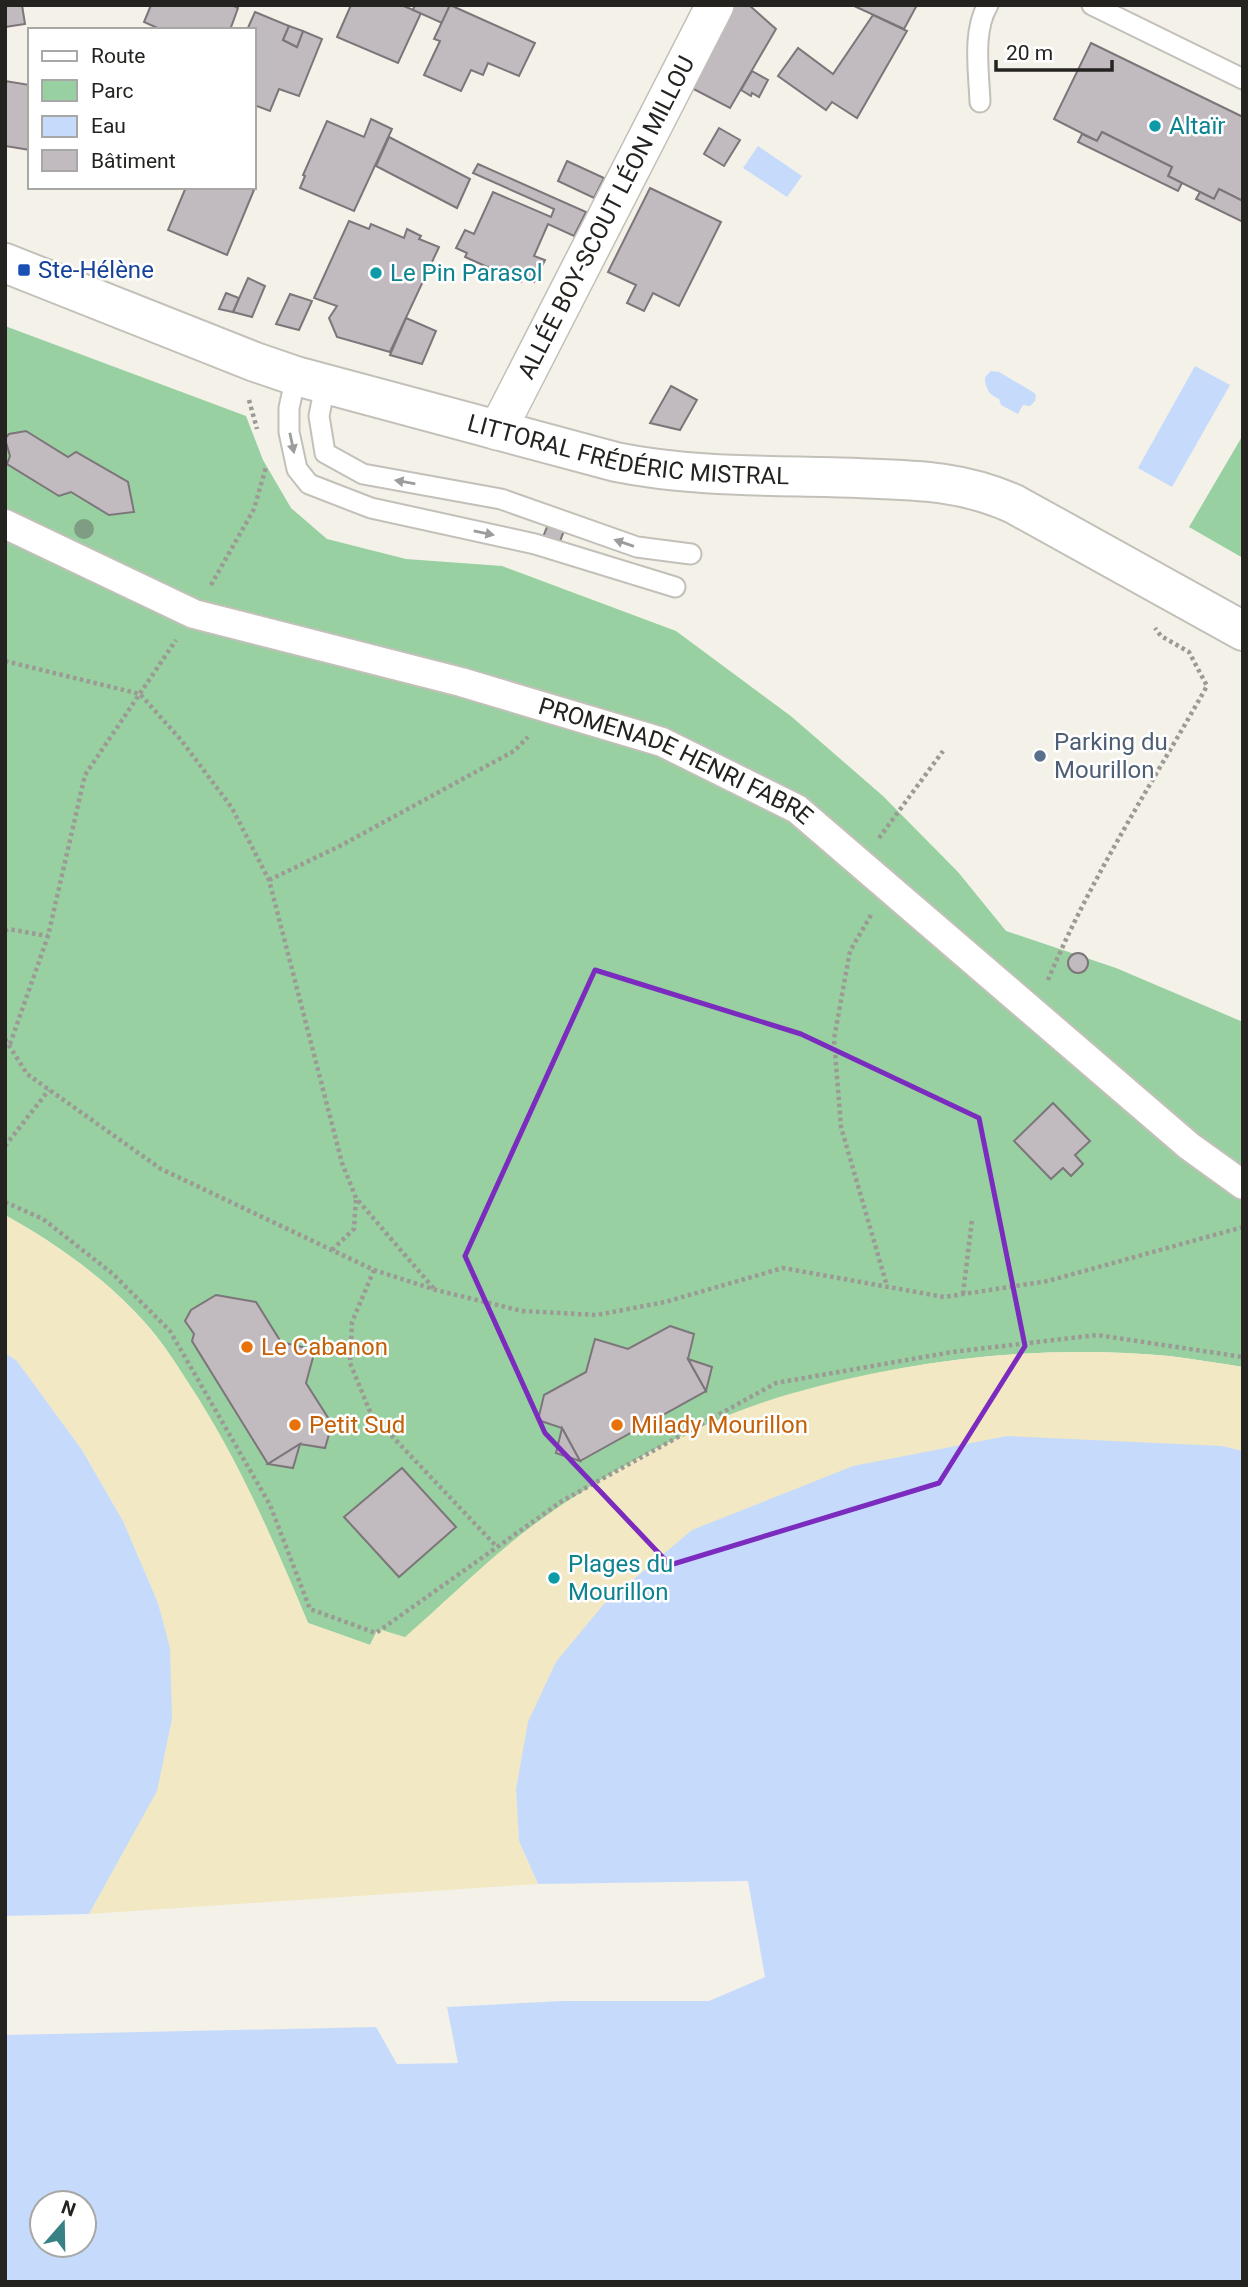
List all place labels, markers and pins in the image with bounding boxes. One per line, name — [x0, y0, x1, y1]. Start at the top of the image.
place label: Altaïr — [1169, 112, 1225, 140]
marker: Altaïr — [1147, 118, 1163, 134]
place label: Ste-Hélène — [38, 256, 154, 284]
place label: Le Pin Parasol — [390, 259, 542, 287]
marker: Ste-Hélène — [16, 262, 32, 278]
marker: Le Pin Parasol — [368, 265, 384, 281]
place label: Parking du Mourillon — [1054, 728, 1168, 784]
marker: Parking du Mourillon — [1032, 748, 1048, 764]
place label: Le Cabanon — [261, 1333, 388, 1361]
marker: Le Cabanon — [239, 1339, 255, 1355]
place label: Petit Sud — [309, 1411, 405, 1439]
place label: Milady Mourillon — [631, 1411, 808, 1439]
marker: Petit Sud — [287, 1417, 303, 1433]
marker: Milady Mourillon — [609, 1417, 625, 1433]
place label: Plages du Mourillon — [568, 1550, 673, 1606]
marker: Plages du Mourillon — [546, 1570, 562, 1586]

